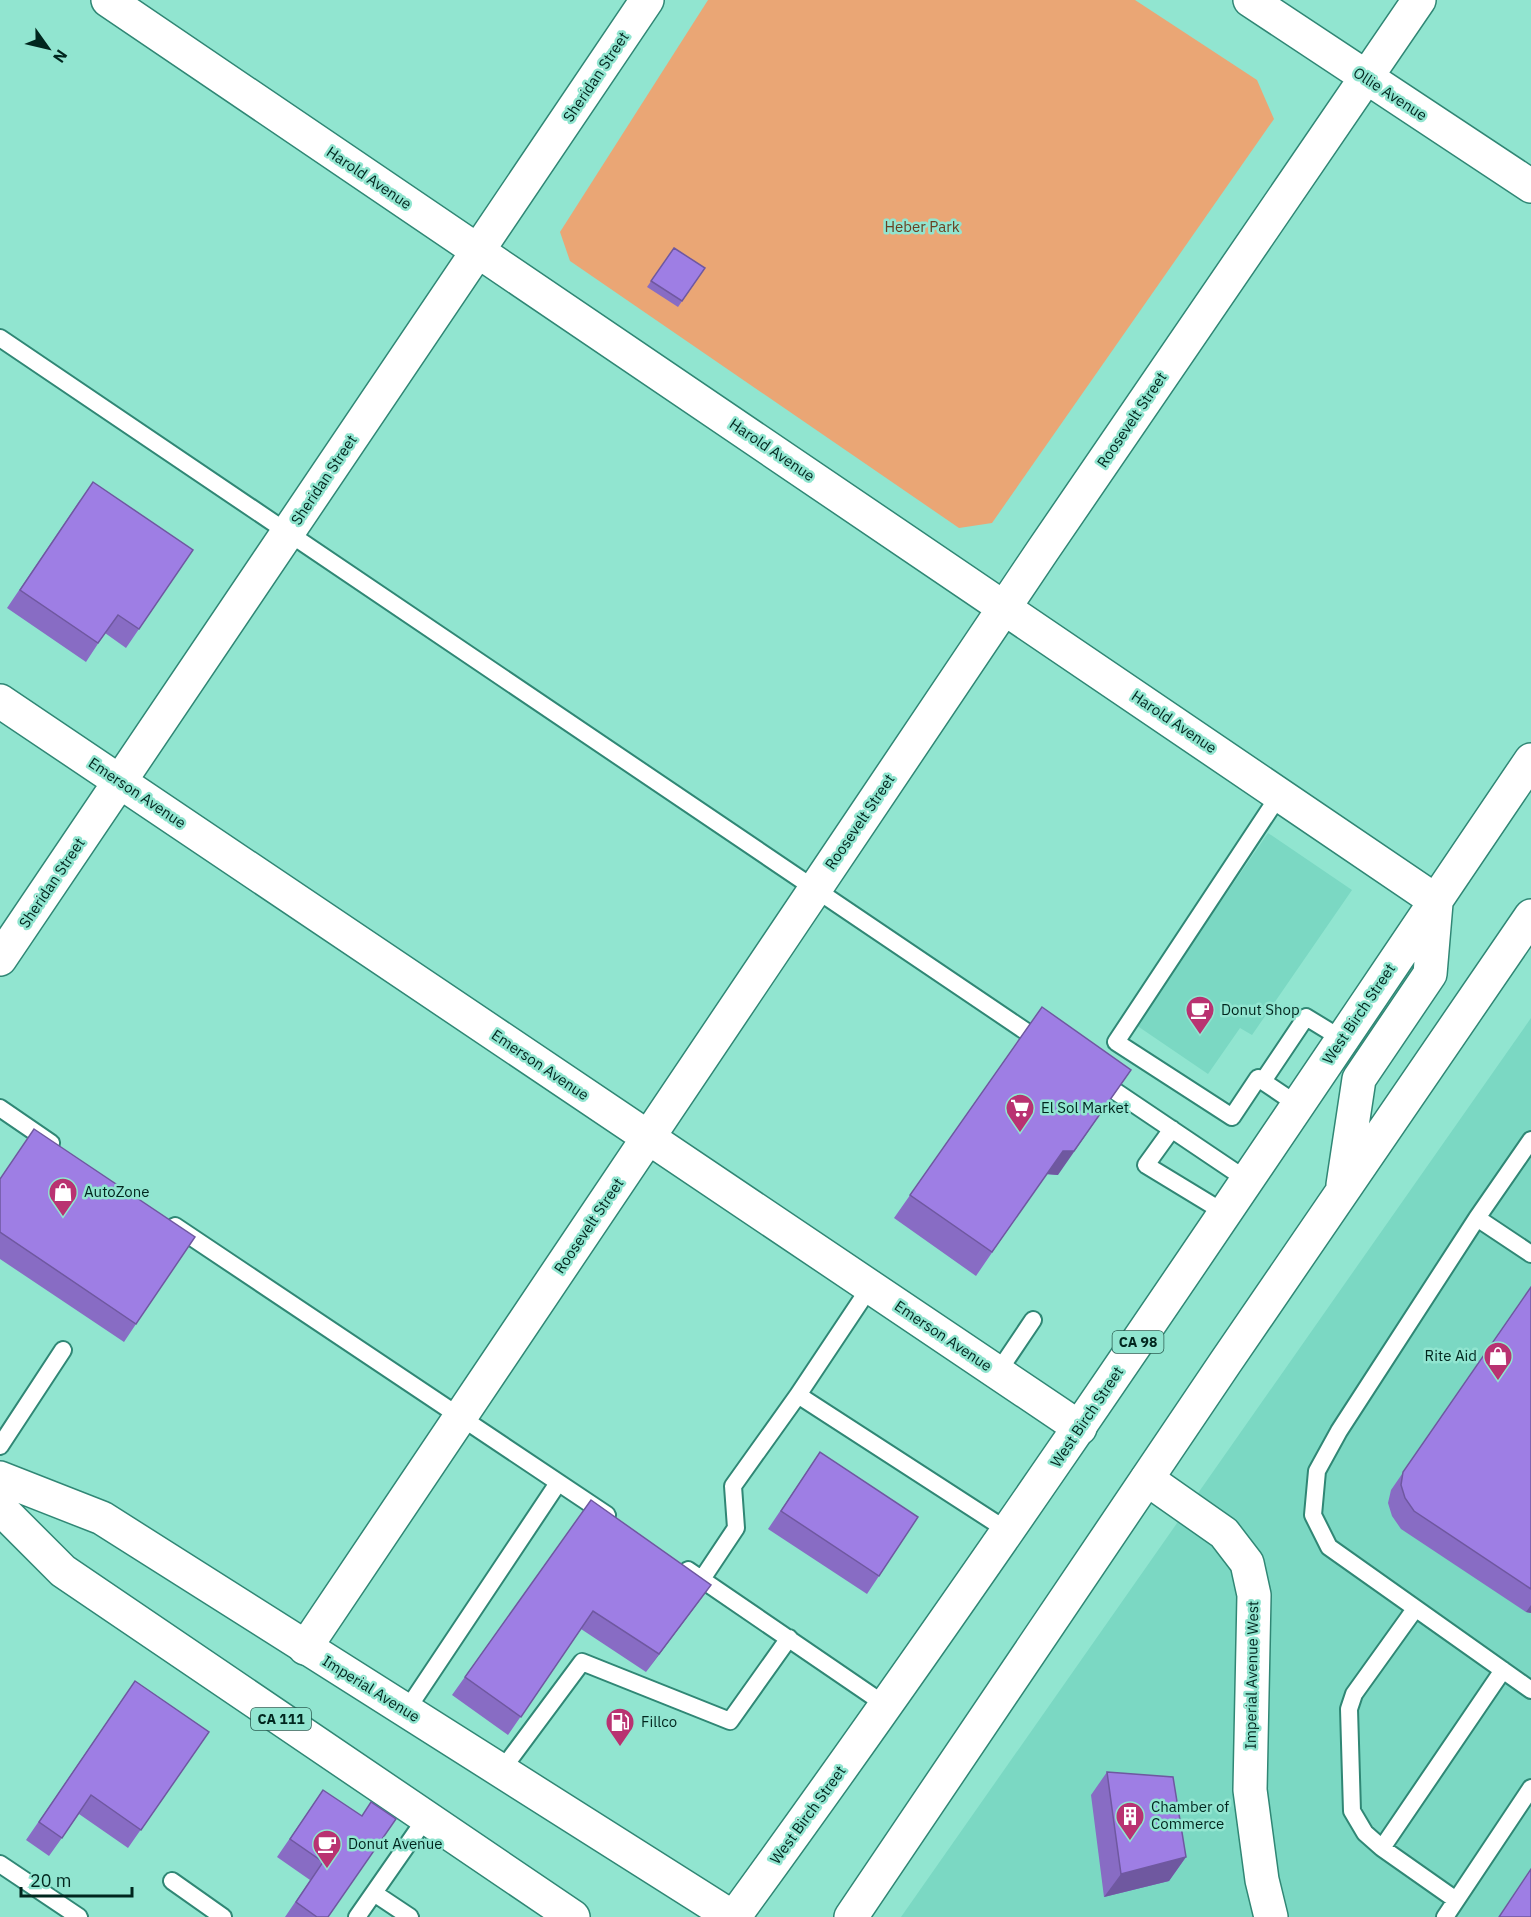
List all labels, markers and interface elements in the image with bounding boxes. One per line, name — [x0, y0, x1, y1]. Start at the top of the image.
north arrow — [18, 18, 78, 78]
street label: Sheridan Street — [558, 28, 633, 125]
text: N — [49, 46, 72, 67]
street label: Ollie Avenue — [1350, 63, 1431, 125]
street label: Harold Avenue — [323, 142, 416, 213]
park label: Heber Park — [884, 217, 960, 236]
street label: Roosevelt Street — [1093, 368, 1171, 471]
street label: Harold Avenue — [726, 414, 819, 485]
street label: Sheridan Street — [286, 431, 361, 528]
street label: Harold Avenue — [1128, 686, 1221, 757]
street label: Emerson Avenue — [85, 753, 190, 832]
street label: Roosevelt Street — [821, 770, 899, 873]
street label: Sheridan Street — [14, 834, 89, 931]
street label: West Birch Street — [1318, 960, 1399, 1068]
cafe icon: Donut Shop — [1184, 994, 1216, 1036]
place label: Donut Shop — [1221, 1000, 1300, 1019]
street label: Emerson Avenue — [488, 1025, 593, 1104]
supermarket icon: El Sol Market — [1004, 1092, 1036, 1134]
place label: El Sol Market — [1041, 1098, 1129, 1117]
street label: Roosevelt Street — [550, 1174, 628, 1277]
shop icon: AutoZone — [47, 1176, 79, 1218]
place label: AutoZone — [84, 1182, 149, 1201]
street label: Emerson Avenue — [891, 1296, 996, 1375]
road number: CA 98 — [1112, 1331, 1164, 1353]
shop icon: Rite Aid — [1482, 1340, 1514, 1382]
place label: Rite Aid — [1425, 1346, 1477, 1365]
street label: West Birch Street — [1046, 1363, 1127, 1471]
street label: Imperial Avenue West — [1241, 1601, 1262, 1749]
street label: Imperial Avenue — [319, 1651, 423, 1726]
fuel station icon: Fillco — [604, 1706, 636, 1748]
road number: CA 111 — [251, 1708, 311, 1730]
place label: Fillco — [641, 1712, 677, 1731]
street label: West Birch Street — [765, 1762, 850, 1868]
place label: Chamber of Commerce — [1151, 1797, 1229, 1833]
building icon: Chamber of Commerce — [1114, 1800, 1146, 1842]
cafe icon: Donut Avenue — [311, 1828, 343, 1870]
place label: Donut Avenue — [348, 1834, 442, 1853]
scale bar — [21, 1860, 132, 1898]
text: 20 m — [30, 1869, 72, 1892]

